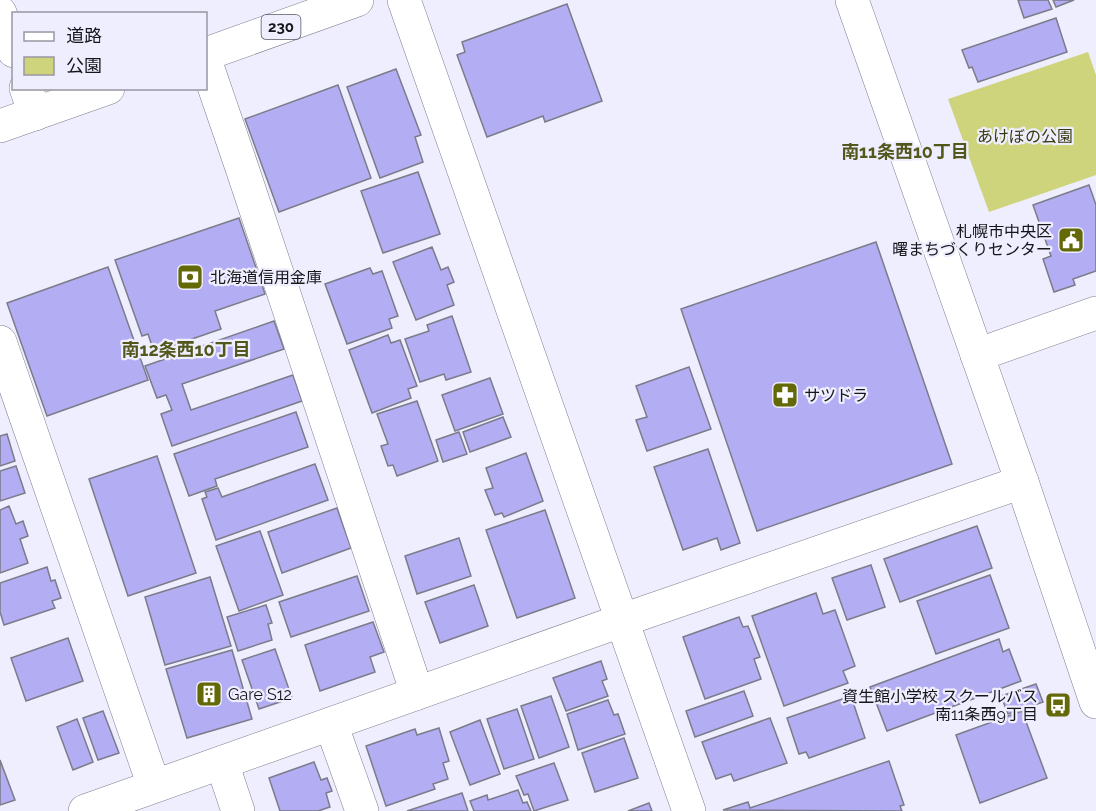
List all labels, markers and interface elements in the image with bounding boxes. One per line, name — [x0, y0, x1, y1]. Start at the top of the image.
legend — [12, 12, 207, 90]
road number: 230 — [262, 15, 300, 39]
text: 道路 — [66, 25, 102, 46]
text: 公園 — [66, 55, 102, 76]
park label: あけぼの公園 — [977, 127, 1073, 146]
district label: 南11条西10丁目 — [841, 141, 969, 162]
place label: 札幌市中央区 曙まちづくりセンター — [892, 222, 1052, 259]
public building icon: 札幌市中央区 曙まちづくりセンター — [1056, 225, 1086, 255]
bank icon: 北海道信用金庫 — [175, 262, 205, 292]
place label: 北海道信用金庫 — [210, 268, 322, 287]
district label: 南12条西10丁目 — [122, 339, 251, 360]
pharmacy icon: サツドラ — [770, 380, 800, 410]
place label: サツドラ — [804, 386, 868, 405]
building icon: Gare S12 — [194, 679, 224, 709]
place label: Gare S12 — [228, 685, 292, 704]
place label: 資生館小学校 スクールバス 南11条西9丁目 — [842, 687, 1038, 724]
bus stop icon: 資生館小学校 スクールバス 南11条西9丁目 — [1043, 690, 1073, 720]

